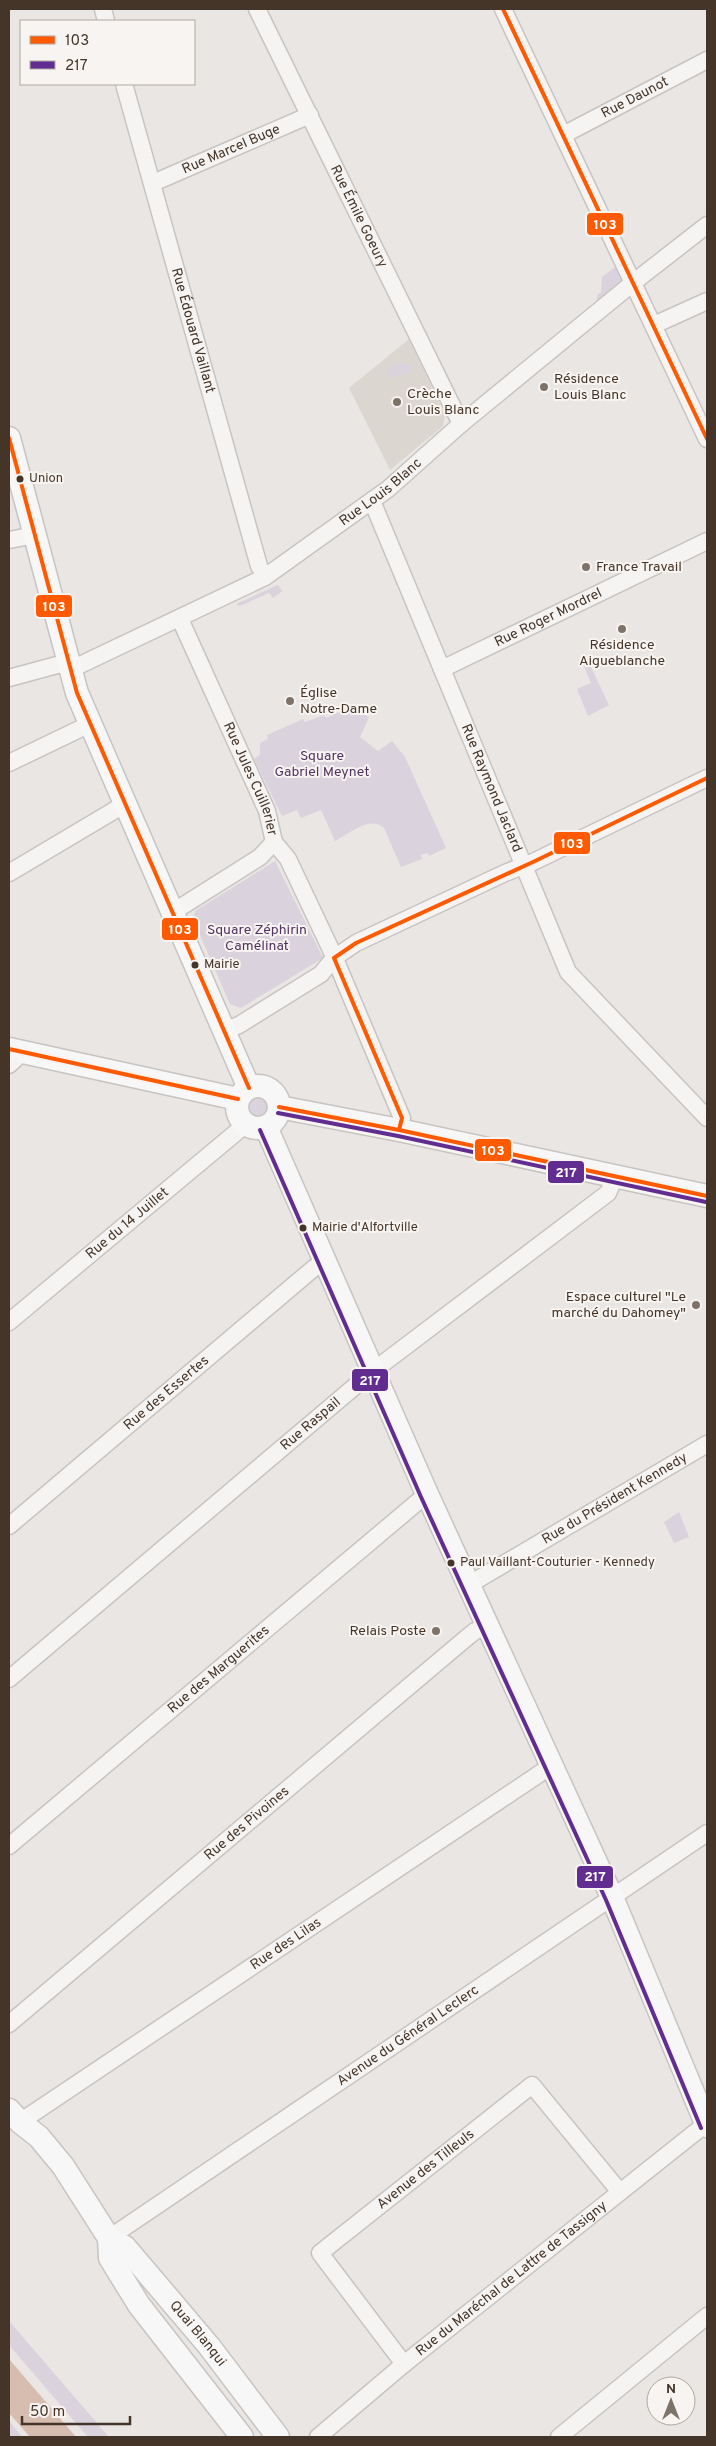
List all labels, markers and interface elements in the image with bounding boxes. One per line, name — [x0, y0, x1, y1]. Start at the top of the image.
legend — [20, 20, 195, 85]
text: 103 — [65, 32, 89, 51]
text: 217 — [65, 57, 88, 76]
street label: Rue Daunot — [598, 73, 671, 122]
street label: Rue Marcel Buge — [179, 120, 283, 178]
street label: Rue Émile Goeury — [327, 162, 391, 270]
line badge: 103 — [586, 212, 624, 236]
text: 103 — [593, 217, 617, 234]
street label: Rue Édouard Vaillant — [167, 266, 219, 395]
place label: Résidence Louis Blanc — [554, 371, 626, 404]
marker: Résidence Louis Blanc — [538, 381, 550, 393]
place label: Crèche Louis Blanc — [407, 386, 479, 419]
marker: Crèche Louis Blanc — [391, 396, 403, 408]
street label: Rue Louis Blanc — [336, 455, 425, 530]
place label: Union — [29, 471, 63, 487]
marker: Union — [15, 474, 25, 484]
place label: France Travail — [596, 559, 682, 576]
marker: France Travail — [580, 561, 592, 573]
street label: Rue Roger Mordrel — [492, 584, 605, 651]
line badge: 103 — [35, 594, 73, 618]
text: 103 — [42, 599, 66, 616]
marker: Résidence Aigueblanche — [616, 623, 628, 635]
place label: Résidence Aigueblanche — [579, 637, 665, 670]
place label: Église Notre-Dame — [300, 684, 377, 718]
marker: Église Notre-Dame — [284, 695, 296, 707]
street label: Rue Jules Cuillerier — [219, 719, 281, 838]
street label: Rue Raymond Jaclard — [457, 721, 526, 855]
park label: Square Gabriel Meynet — [274, 748, 370, 781]
line badge: 103 — [553, 831, 591, 855]
text: 103 — [560, 836, 584, 853]
line badge: 103 — [161, 917, 199, 941]
text: 103 — [168, 922, 192, 939]
park label: Square Zéphirin Camélinat — [207, 922, 307, 955]
place label: Mairie — [204, 957, 240, 973]
marker: Mairie — [190, 960, 200, 970]
line badge: 103 — [474, 1138, 512, 1162]
text: 103 — [481, 1143, 505, 1160]
line badge: 217 — [547, 1160, 585, 1184]
text: 217 — [555, 1165, 577, 1182]
street label: Rue du 14 Juillet — [82, 1184, 172, 1263]
place label: Mairie d'Alfortville — [312, 1220, 418, 1236]
marker: Mairie d'Alfortville — [298, 1223, 308, 1233]
place label: Espace culturel "Le marché du Dahomey" — [552, 1289, 686, 1322]
marker: Espace culturel "Le marché du Dahomey" — [690, 1299, 702, 1311]
street label: Rue des Essertes — [120, 1352, 212, 1434]
line badge: 217 — [351, 1368, 389, 1392]
text: 217 — [359, 1373, 381, 1390]
street label: Rue Raspail — [277, 1394, 344, 1454]
street label: Rue du Président Kennedy — [539, 1449, 690, 1548]
place label: Paul Vaillant-Couturier - Kennedy — [460, 1555, 655, 1571]
marker: Paul Vaillant-Couturier - Kennedy — [446, 1558, 456, 1568]
street label: Rue des Marguerites — [164, 1622, 273, 1717]
place label: Relais Poste — [349, 1623, 426, 1640]
marker: Relais Poste — [430, 1625, 442, 1637]
street label: Rue des Pivoines — [201, 1783, 293, 1864]
line badge: 217 — [576, 1865, 614, 1889]
text: 217 — [584, 1869, 606, 1886]
street label: Rue des Lilas — [247, 1914, 325, 1974]
street label: Avenue du Général Leclerc — [334, 1982, 482, 2090]
street label: Avenue des Tilleuls — [374, 2126, 478, 2213]
street label: Rue du Maréchal de Lattre de Tassigny — [412, 2197, 610, 2360]
street label: Quai Blanqui — [166, 2297, 230, 2370]
north arrow — [646, 2376, 696, 2426]
text: N — [666, 2381, 676, 2398]
scale bar — [22, 2394, 130, 2426]
text: 50 m — [30, 2403, 65, 2422]

